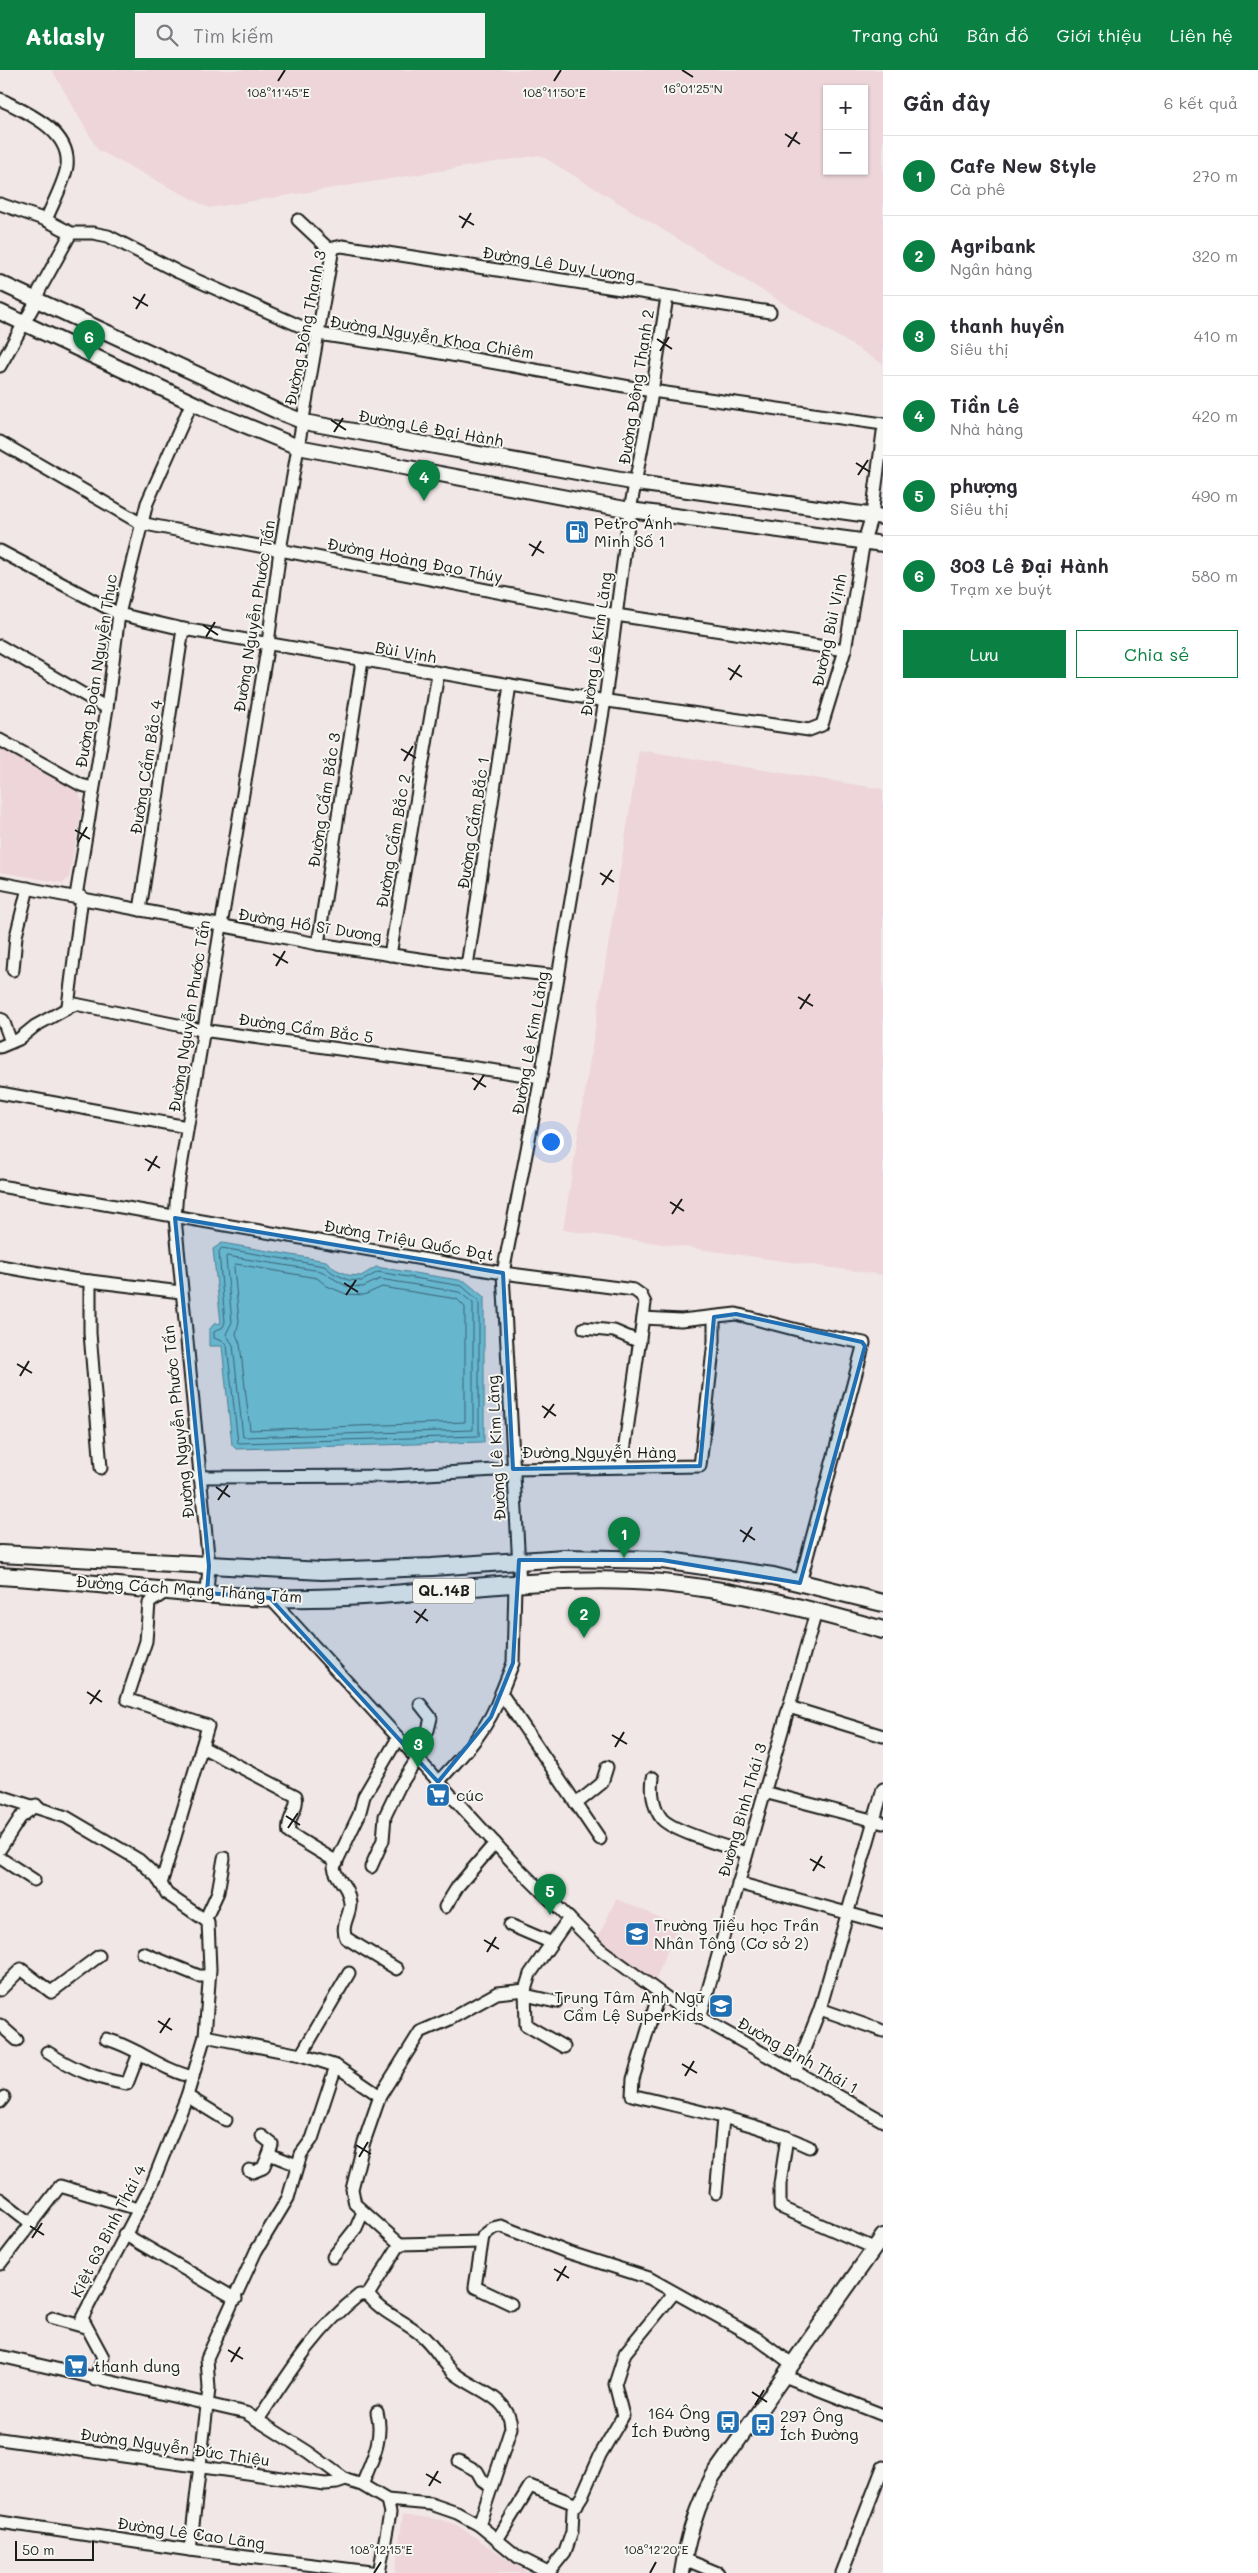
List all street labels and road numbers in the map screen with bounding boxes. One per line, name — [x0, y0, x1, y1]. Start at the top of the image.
street label: Đường Lê Duy Lương — [481, 241, 637, 286]
street label: Đường Đông Thạnh 3 — [279, 249, 330, 407]
street label: Đường Đông Thạnh 2 — [613, 308, 658, 466]
street label: Đường Nguyễn Khoa Chiêm — [328, 310, 536, 363]
street label: Đường Lê Đại Hành — [357, 404, 505, 451]
street label: Đường Nguyễn Phước Tấn — [228, 518, 279, 714]
street label: Đường Hoàng Đạo Thúy — [326, 532, 505, 587]
street label: Đường Lê Kim Lăng — [575, 570, 616, 717]
street label: Đường Đoàn Nguyễn Thục — [70, 572, 121, 769]
street label: Đường Bùi Vịnh — [806, 572, 851, 688]
street label: Bùi Vịnh — [374, 636, 438, 667]
street label: Đường Cẩm Bắc 4 — [124, 697, 167, 836]
street label: Đường Cẩm Bắc 3 — [302, 731, 345, 869]
street label: Đường Cẩm Bắc 1 — [452, 755, 493, 891]
street label: Đường Cẩm Bắc 2 — [370, 772, 415, 910]
street label: Đường Hồ Sĩ Dương — [237, 903, 384, 946]
street label: Đường Nguyễn Phước Tấn — [163, 918, 214, 1114]
street label: Đường Lê Kim Lăng — [507, 969, 552, 1116]
street label: Đường Cẩm Bắc 5 — [237, 1008, 375, 1047]
street label: Đường Triệu Quốc Đạt — [322, 1214, 496, 1265]
street label: Đường Nguyễn Phước Tấn — [157, 1324, 198, 1520]
street label: Đường Lê Kim Lăng — [481, 1375, 510, 1521]
street label: Đường Nguyễn Hàng — [522, 1441, 676, 1462]
street label: Đường Cách Mạng Tháng Tám — [75, 1570, 303, 1607]
road number: QL.14B — [413, 1578, 475, 1604]
street label: Đường Bình Thái 3 — [712, 1740, 771, 1879]
street label: Đường Bình Thái 1 — [734, 2011, 862, 2098]
street label: Kiệt 63 Bình Thái 4 — [65, 2160, 150, 2301]
street label: Đường Nguyễn Đức Thiệu — [79, 2423, 271, 2470]
street label: Đường Lê Cao Lãng — [116, 2512, 266, 2553]

